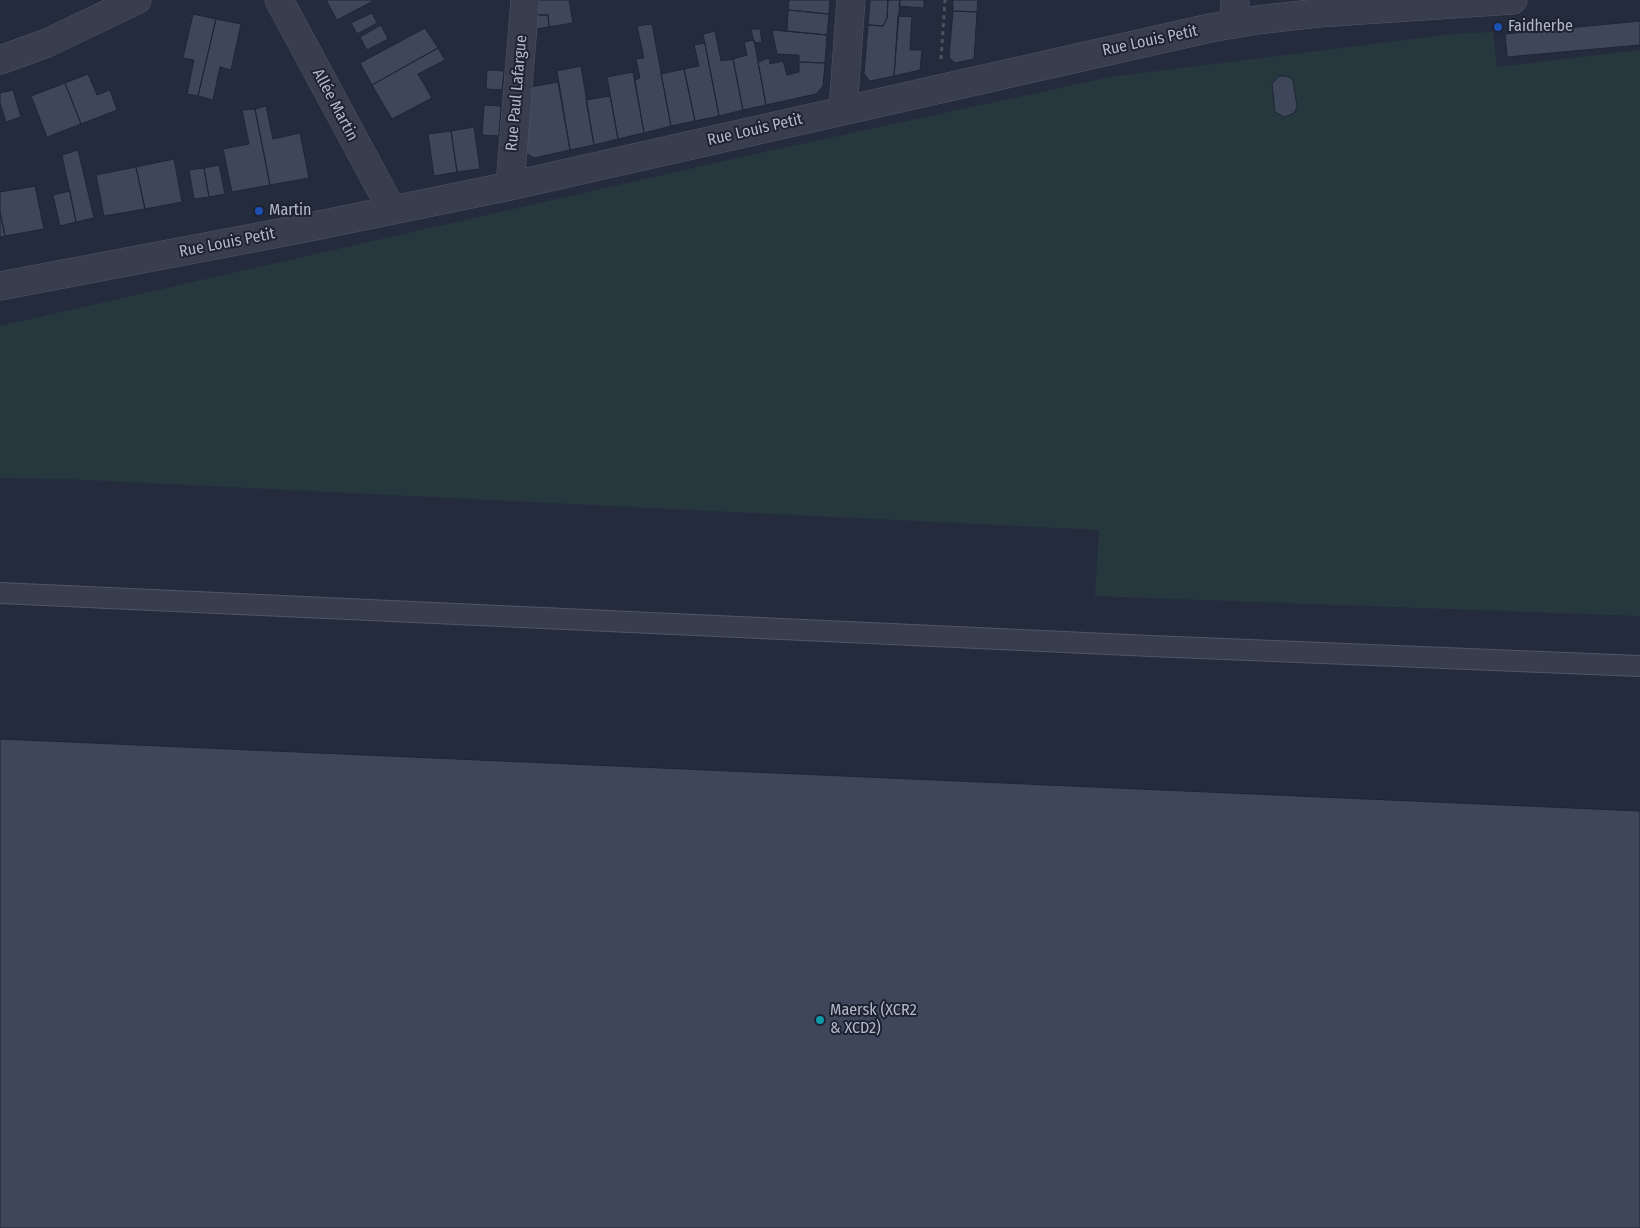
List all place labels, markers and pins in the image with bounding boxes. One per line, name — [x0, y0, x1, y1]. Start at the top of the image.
place label: Faidherbe — [1508, 17, 1573, 37]
marker: Faidherbe — [1492, 21, 1504, 33]
place label: Martin — [269, 201, 311, 221]
marker: Martin — [253, 205, 265, 217]
place label: Maersk (XCR2 & XCD2) — [830, 1001, 917, 1039]
marker: Maersk (XCR2 & XCD2) — [814, 1014, 826, 1026]

